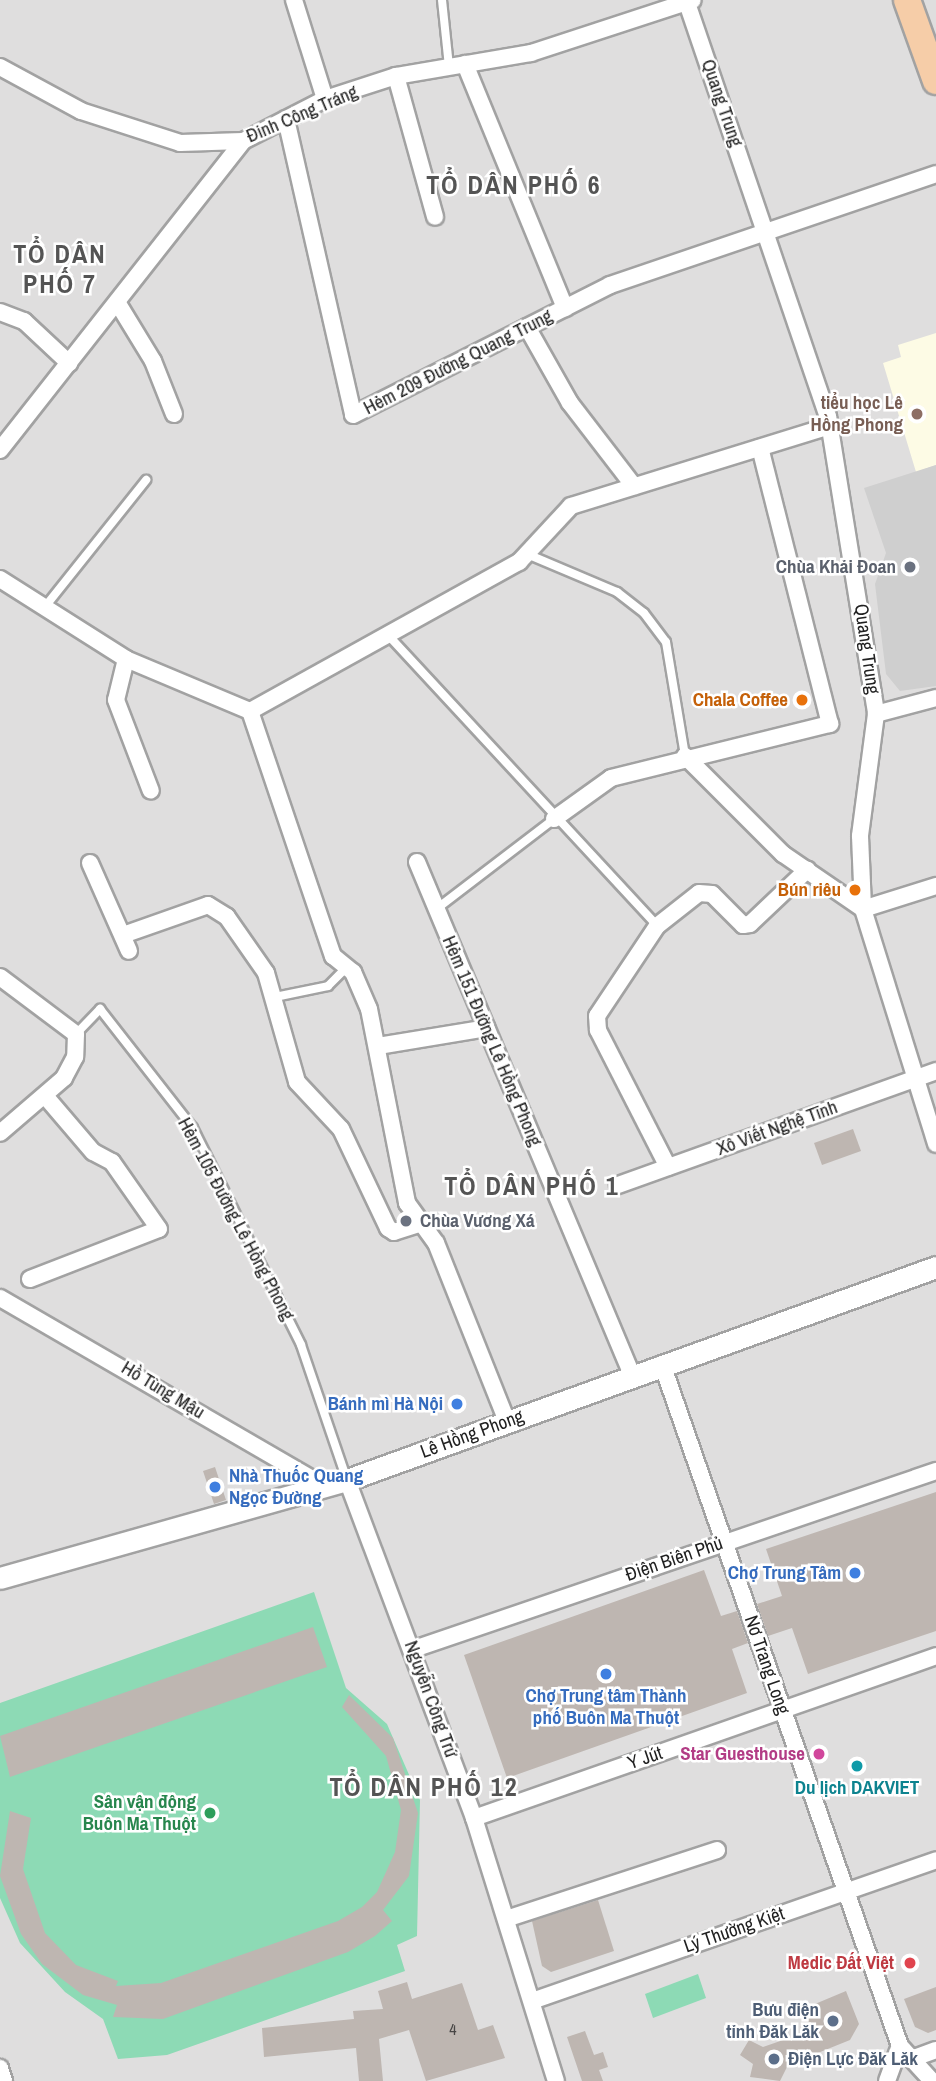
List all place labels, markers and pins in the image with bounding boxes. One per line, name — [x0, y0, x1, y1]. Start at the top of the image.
place label: tiểu học Lê Hồng Phong — [810, 392, 903, 436]
marker: tiểu học Lê Hồng Phong — [909, 406, 925, 422]
place label: Chùa Khải Đoan — [776, 556, 896, 578]
marker: Chùa Khải Đoan — [902, 559, 918, 575]
place label: Chala Coffee — [693, 689, 788, 711]
marker: Chala Coffee — [794, 692, 810, 708]
place label: Bún riêu — [778, 879, 841, 901]
marker: Bún riêu — [847, 882, 863, 898]
place label: Chùa Vương Xá — [420, 1210, 535, 1232]
marker: Chùa Vương Xá — [398, 1213, 414, 1229]
place label: Bánh mì Hà Nội — [328, 1393, 443, 1415]
marker: Bánh mì Hà Nội — [449, 1396, 465, 1412]
place label: Nhà Thuốc Quang Ngọc Đường — [229, 1465, 363, 1509]
marker: Nhà Thuốc Quang Ngọc Đường — [207, 1479, 223, 1495]
place label: Chợ Trung Tâm — [728, 1562, 841, 1584]
marker: Chợ Trung Tâm — [847, 1565, 863, 1581]
marker: Chợ Trung tâm Thành phố Buôn Ma Thuột — [598, 1666, 614, 1682]
place label: Chợ Trung tâm Thành phố Buôn Ma Thuột — [525, 1685, 687, 1729]
place label: Star Guesthouse — [680, 1743, 805, 1765]
marker: Star Guesthouse — [811, 1746, 827, 1762]
marker: Du lịch DAKVIET — [849, 1758, 865, 1774]
place label: Du lịch DAKVIET — [795, 1777, 919, 1799]
place label: Sân vận động Buôn Ma Thuột — [83, 1791, 196, 1835]
marker: Sân vận động Buôn Ma Thuột — [202, 1805, 218, 1821]
place label: Medic Đất Việt — [788, 1952, 894, 1974]
marker: Medic Đất Việt — [900, 1953, 920, 1973]
place label: Bưu điện tỉnh Đăk Lăk — [726, 1999, 819, 2043]
marker: Bưu điện tỉnh Đăk Lăk — [825, 2013, 841, 2029]
place label: Điện Lực Đăk Lăk — [788, 2048, 918, 2070]
marker: Điện Lực Đăk Lăk — [766, 2051, 782, 2067]

